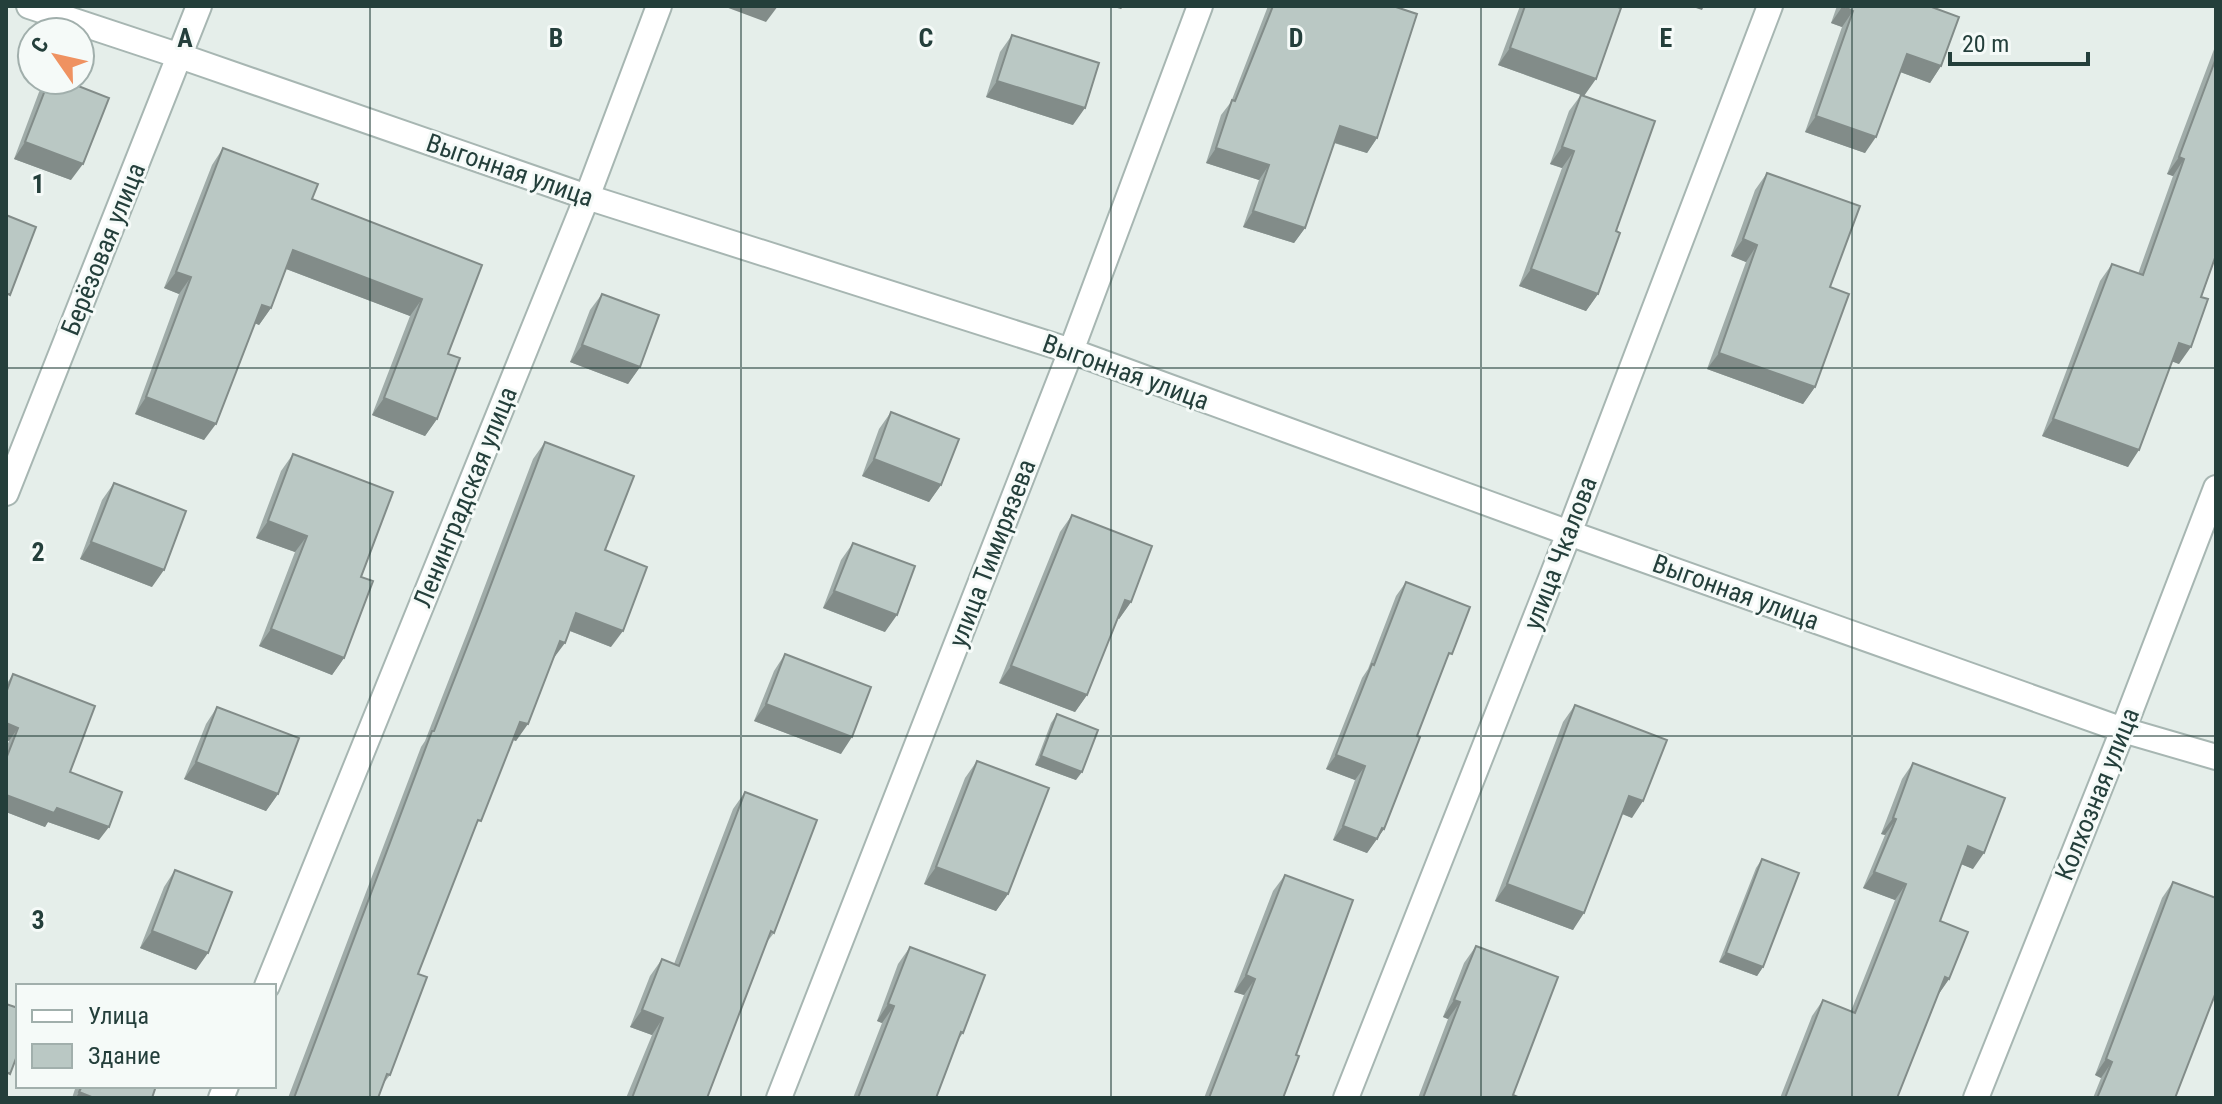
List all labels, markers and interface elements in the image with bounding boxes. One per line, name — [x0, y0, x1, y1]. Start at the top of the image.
north arrow — [16, 16, 96, 96]
scale bar — [1950, 16, 2088, 66]
text: A — [177, 23, 193, 53]
text: B — [549, 23, 563, 53]
text: C — [919, 23, 934, 53]
text: D — [1289, 23, 1303, 53]
text: E — [1660, 23, 1673, 53]
text: 20 m — [1962, 30, 2009, 58]
text: С — [26, 33, 54, 57]
street label: Выгонная улица — [423, 127, 597, 213]
street label: Берёзовая улица — [55, 158, 151, 340]
text: 1 — [31, 169, 45, 199]
street label: Выгонная улица — [1039, 328, 1213, 416]
street label: Ленинградская улица — [407, 382, 523, 612]
street label: улица Тимирязева — [942, 455, 1042, 651]
street label: улица Чкалова — [1517, 472, 1603, 634]
text: 2 — [31, 537, 45, 567]
street label: Выгонная улица — [1649, 548, 1823, 636]
street label: Колхозная улица — [2049, 703, 2145, 885]
text: 3 — [31, 905, 45, 935]
legend — [16, 984, 276, 1088]
text: Улица — [88, 1002, 149, 1030]
text: Здание — [88, 1042, 160, 1070]

